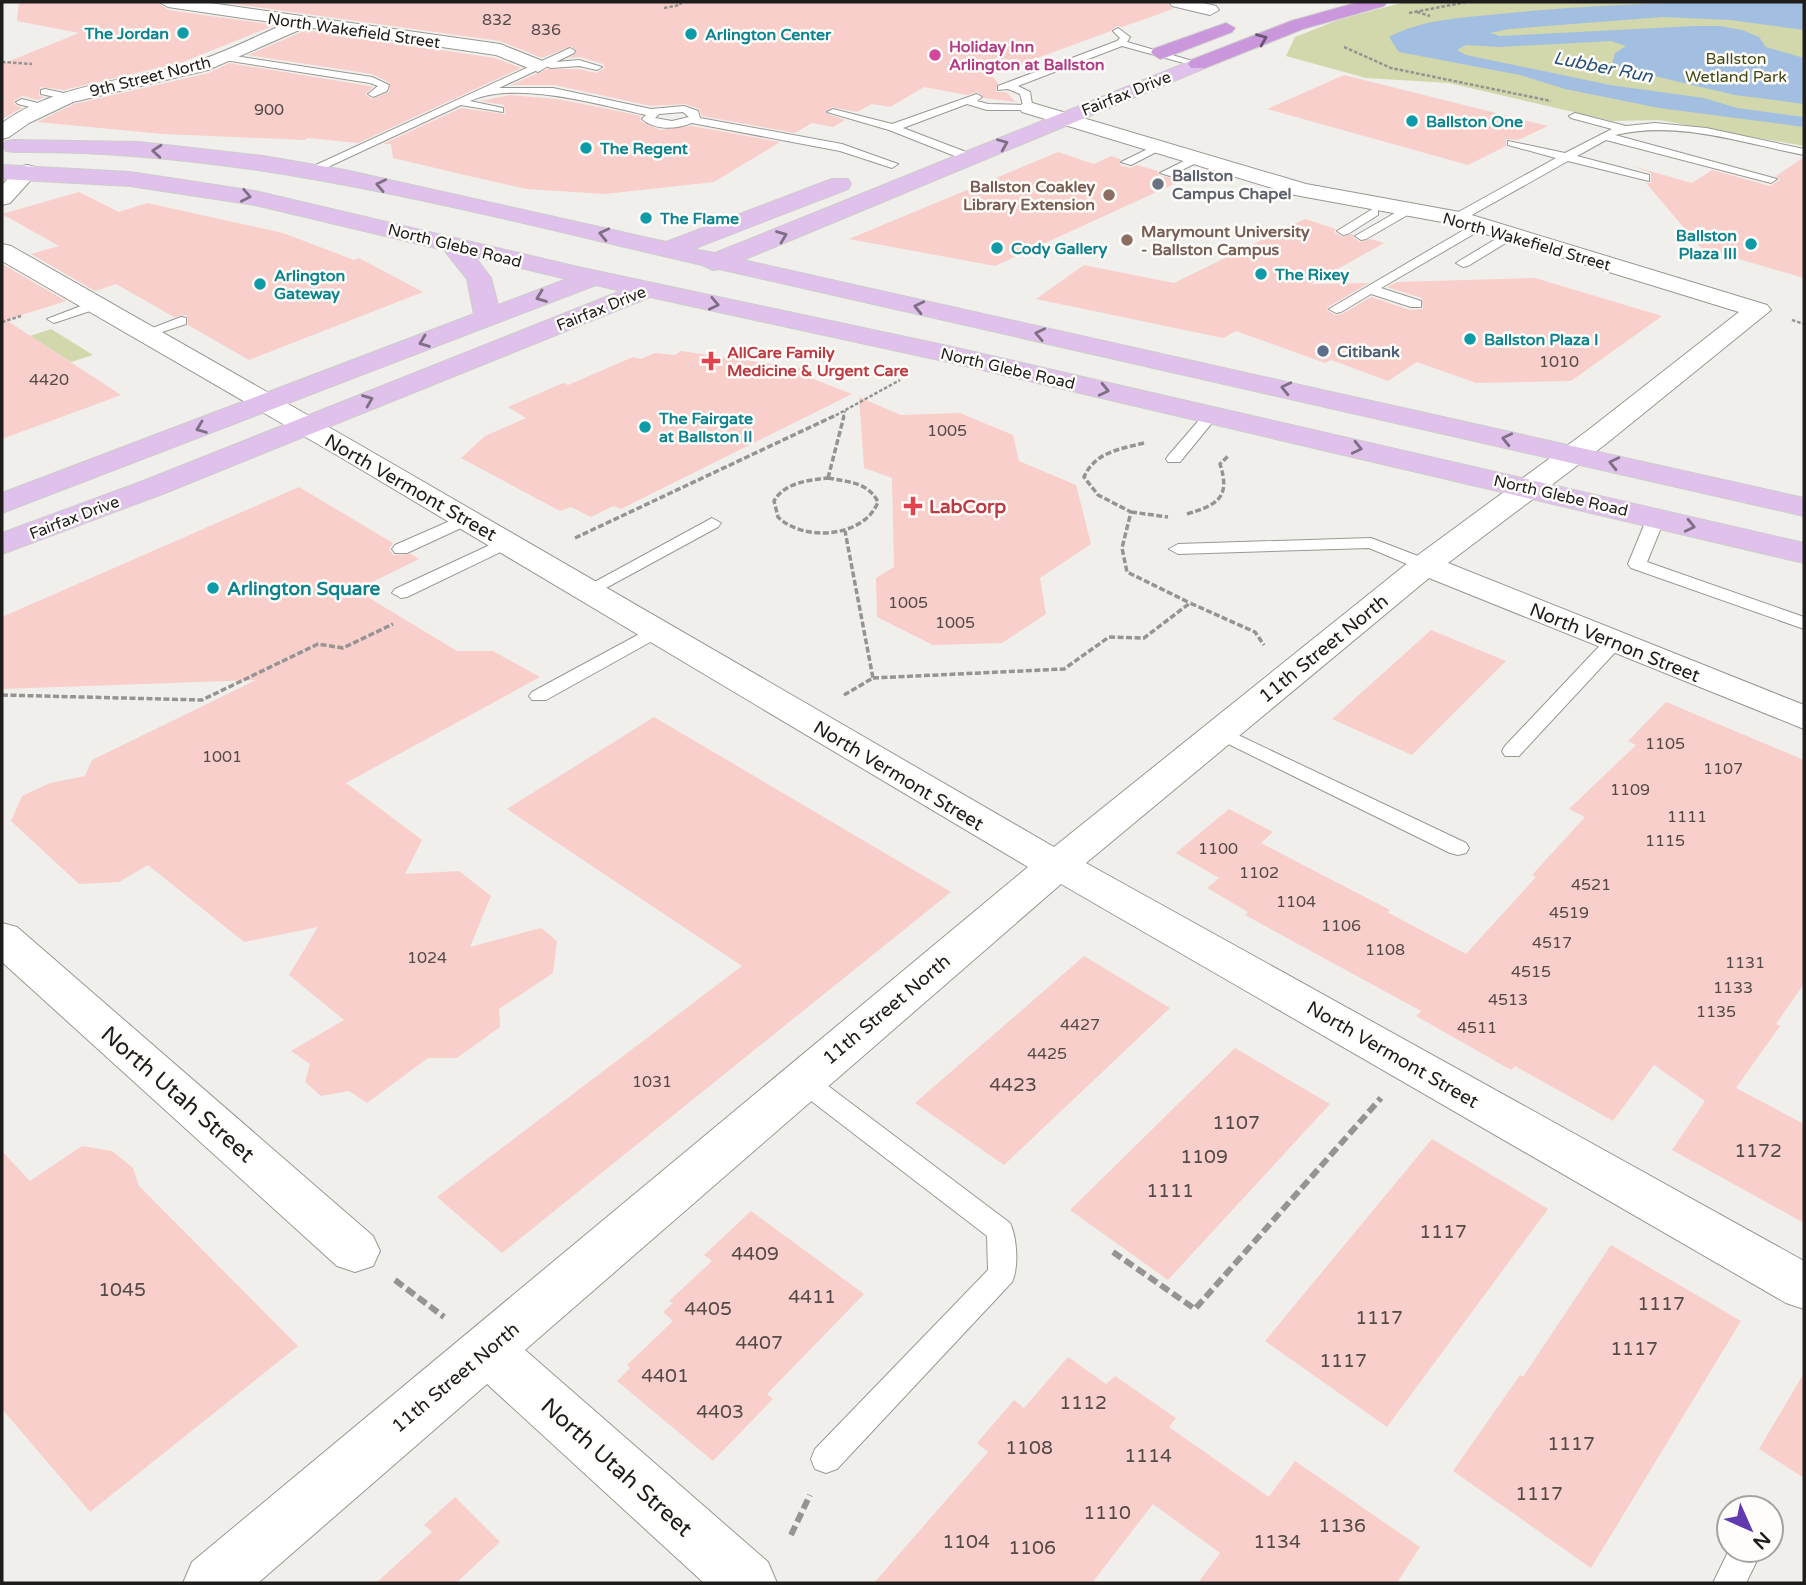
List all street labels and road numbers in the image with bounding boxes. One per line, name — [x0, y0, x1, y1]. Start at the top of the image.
street label: North Wakefield Street — [266, 9, 441, 53]
street label: 9th Street North — [88, 52, 213, 102]
street label: Fairfax Drive — [1079, 67, 1174, 121]
street label: North Wakefield Street — [1440, 208, 1613, 276]
street label: North Glebe Road — [386, 220, 524, 272]
street label: Fairfax Drive — [554, 282, 649, 336]
street label: North Glebe Road — [939, 344, 1077, 394]
street label: North Vermont Street — [321, 430, 500, 546]
street label: North Glebe Road — [1492, 471, 1630, 521]
street label: Fairfax Drive — [27, 492, 122, 544]
street label: 11th Street North — [1255, 590, 1393, 708]
street label: North Vernon Street — [1526, 599, 1703, 687]
street label: North Vermont Street — [809, 716, 988, 835]
street label: 11th Street North — [818, 950, 955, 1069]
street label: North Vermont Street — [1303, 997, 1482, 1113]
street label: North Utah Street — [95, 1020, 260, 1169]
street label: 11th Street North — [387, 1318, 524, 1437]
street label: North Utah Street — [535, 1392, 698, 1543]

